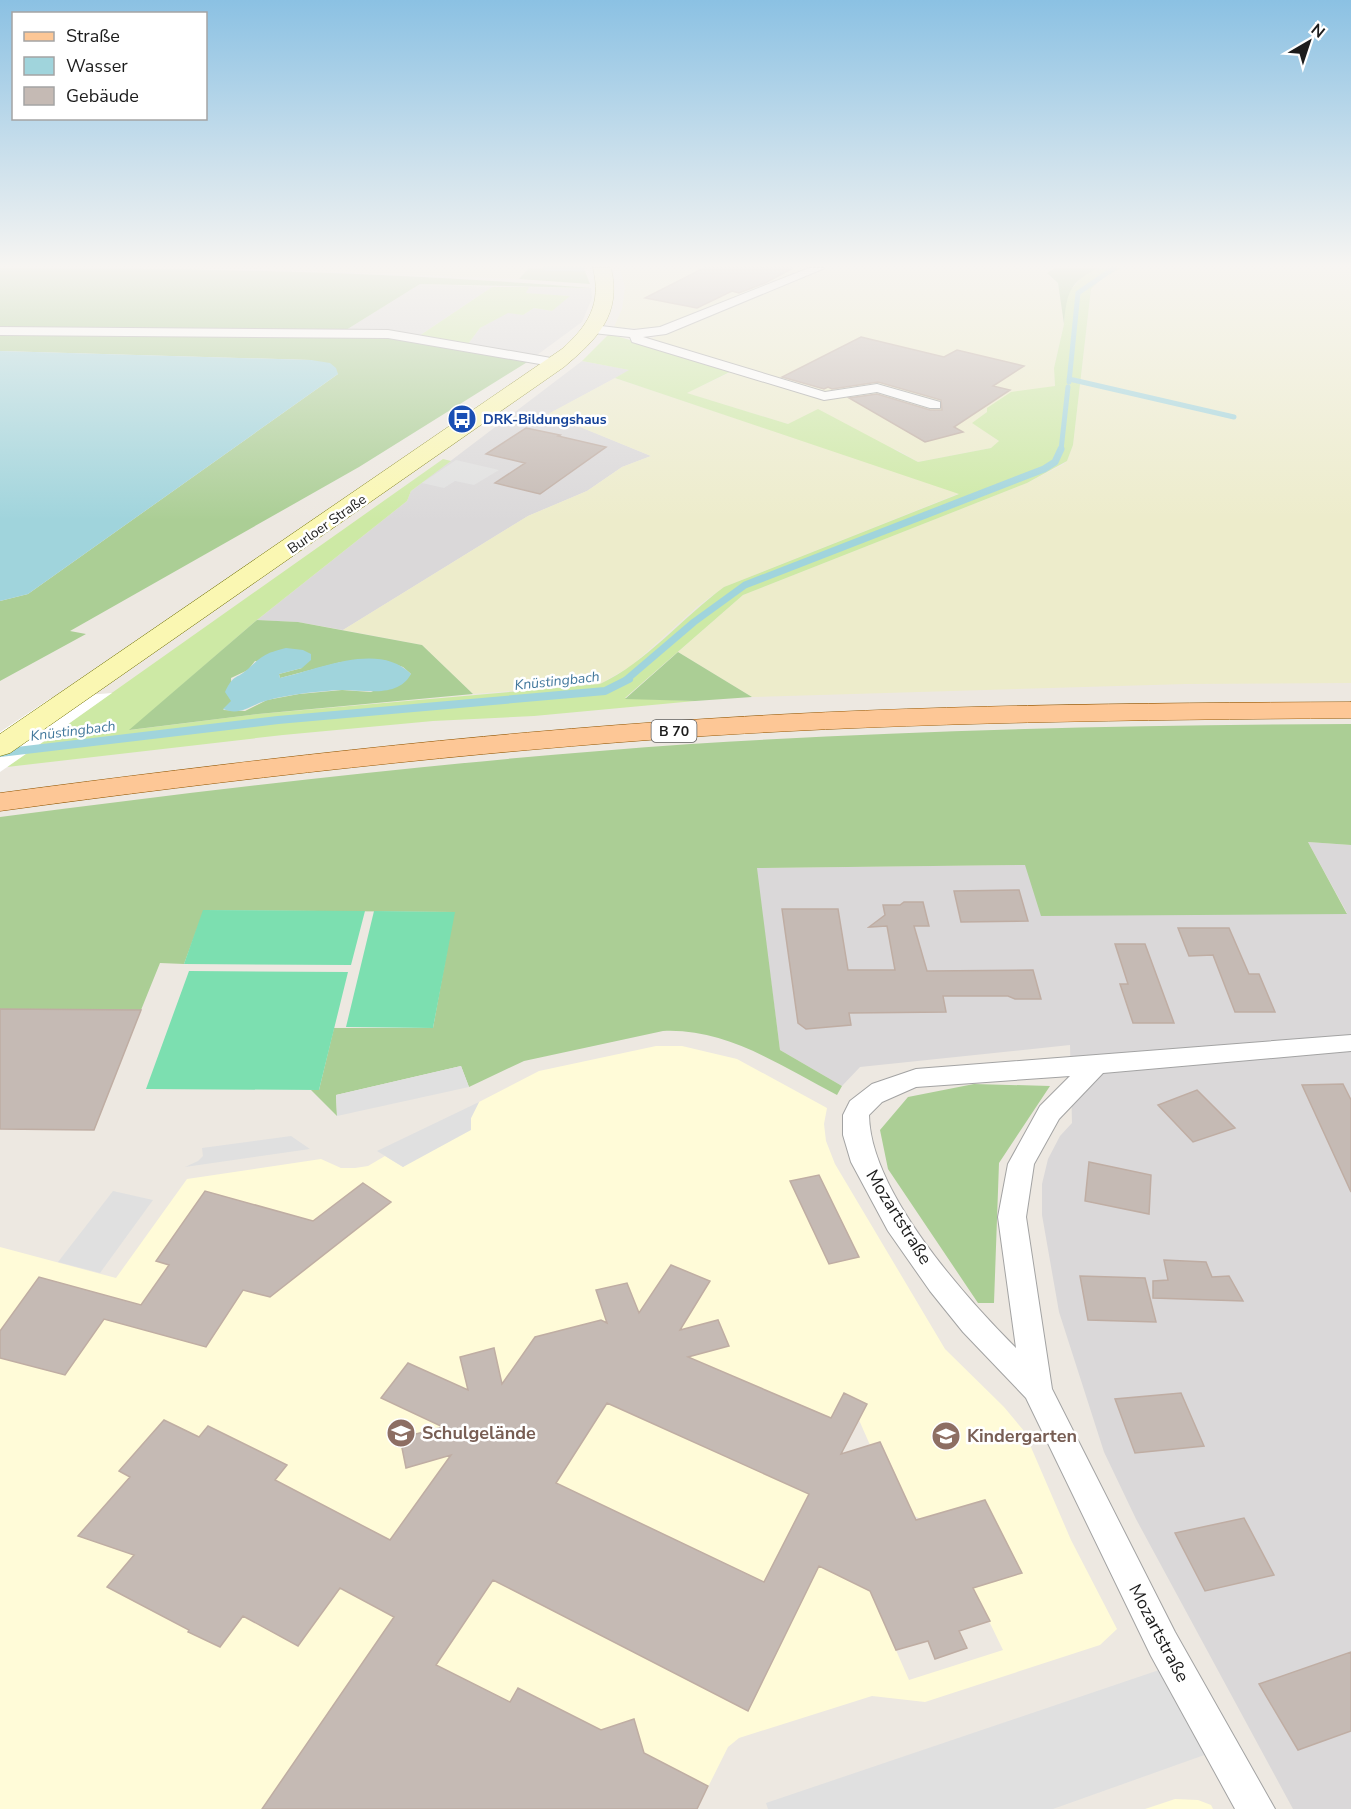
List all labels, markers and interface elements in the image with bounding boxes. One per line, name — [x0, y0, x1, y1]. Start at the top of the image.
legend — [12, 12, 207, 120]
north arrow — [1279, 12, 1339, 72]
text: N — [1306, 19, 1329, 43]
text: Straße — [66, 24, 120, 48]
text: Wasser — [66, 54, 128, 78]
text: Gebäude — [66, 84, 139, 108]
bus stop icon: DRK-Bildungshaus — [446, 403, 478, 435]
place label: DRK-Bildungshaus — [483, 410, 607, 429]
street label: Burloer Straße — [284, 490, 370, 558]
water label: Knüstingbach — [513, 667, 601, 695]
water label: Knüstingbach — [29, 716, 117, 746]
road number: B 70 — [652, 720, 696, 742]
street label: Mozartstraße — [860, 1165, 938, 1269]
school or university icon: Schulgelände — [385, 1417, 417, 1449]
school or university icon: Kindergarten — [930, 1420, 962, 1452]
place label: Schulgelände — [422, 1421, 536, 1445]
place label: Kindergarten — [967, 1424, 1077, 1448]
street label: Mozartstraße — [1123, 1580, 1195, 1686]

